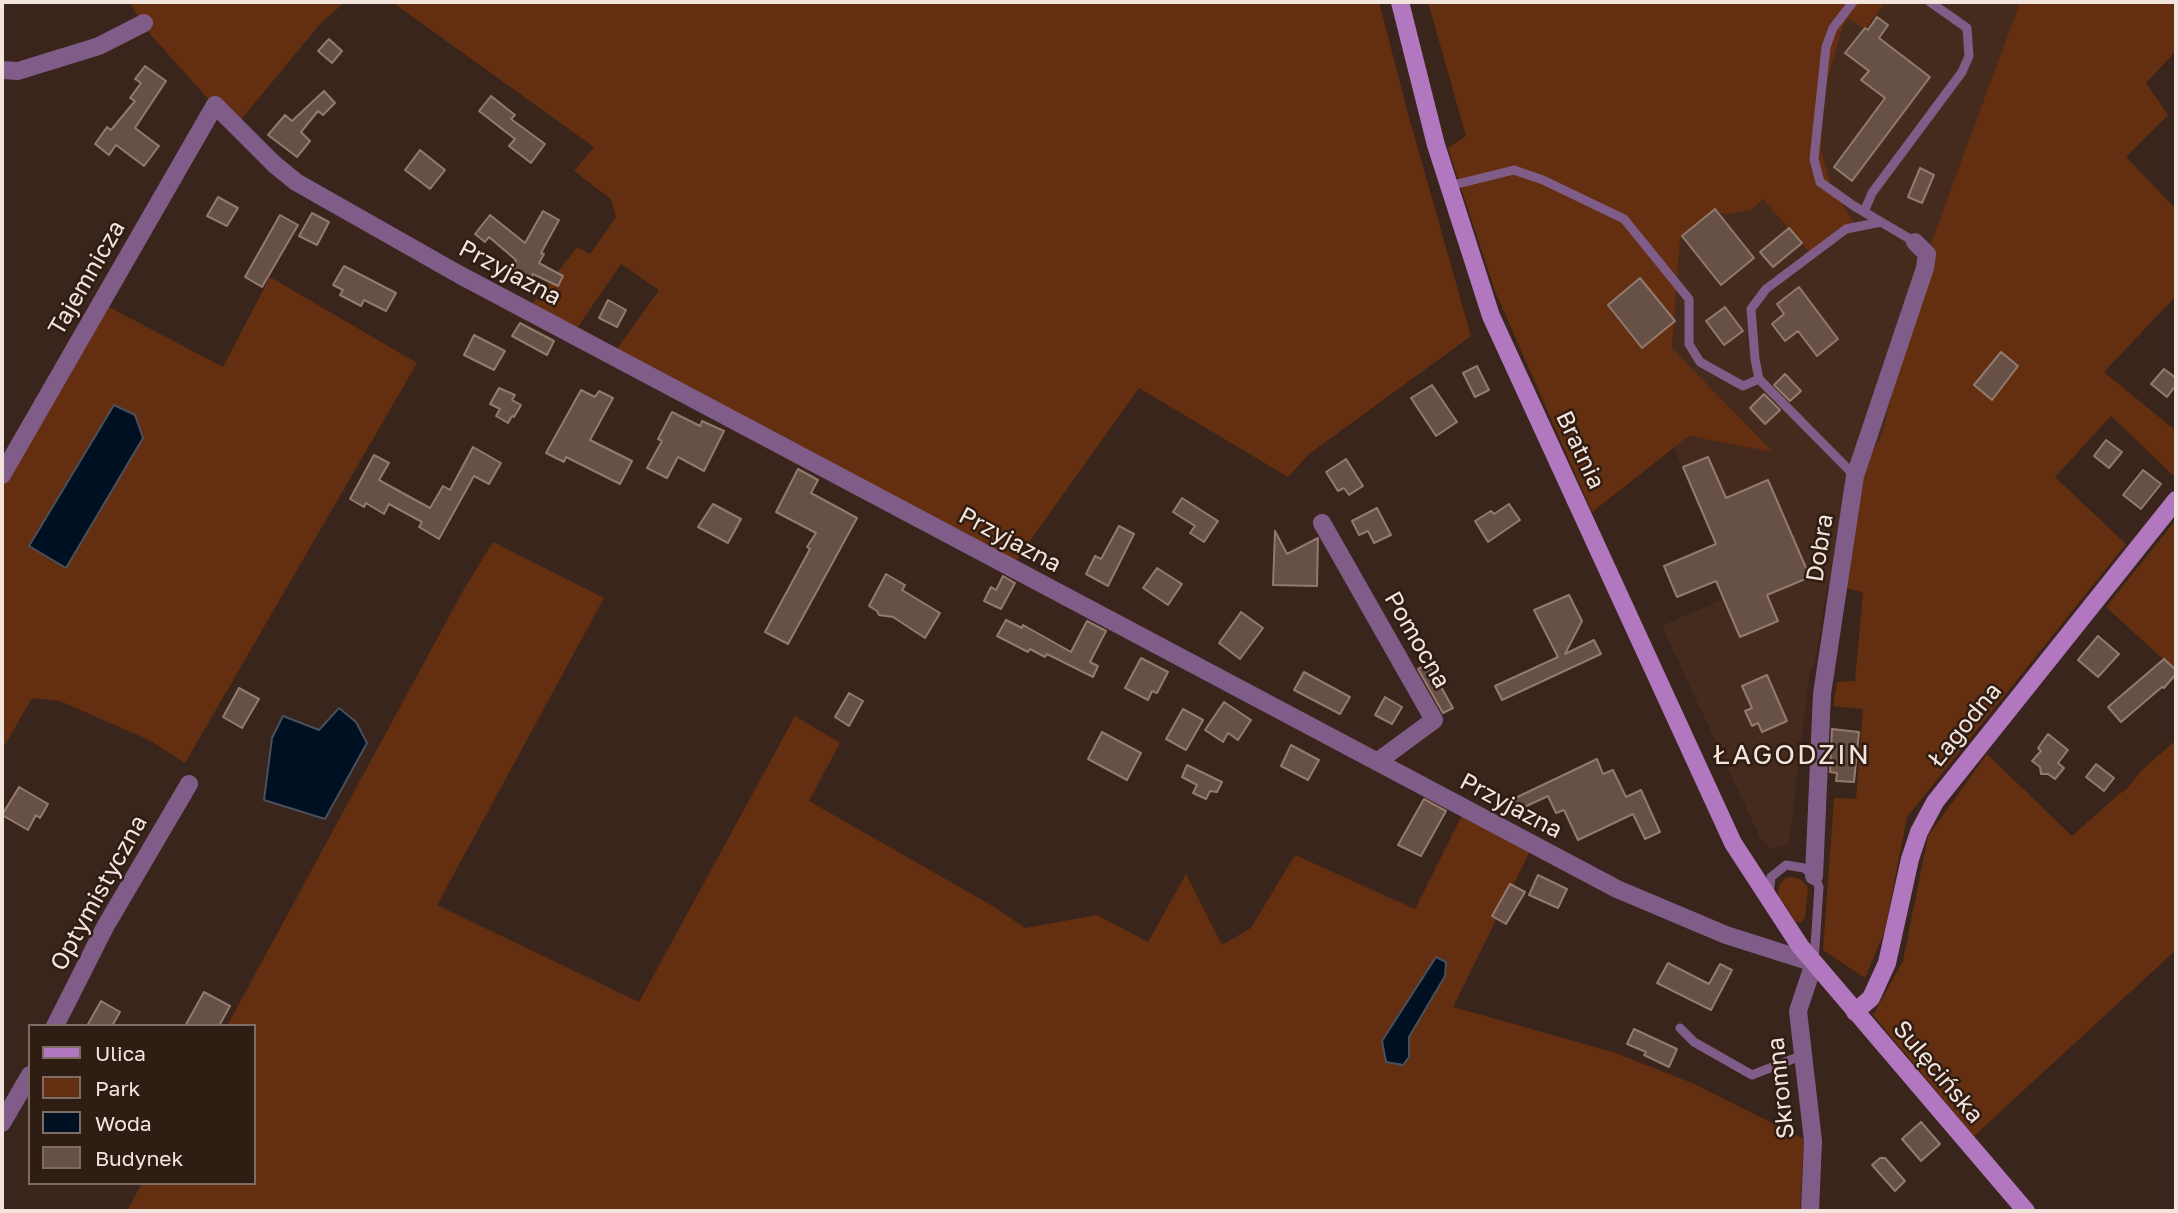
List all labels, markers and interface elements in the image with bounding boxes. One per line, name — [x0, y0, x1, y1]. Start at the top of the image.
street label: Tajemnicza — [43, 215, 131, 341]
street label: Przyjazna — [454, 234, 566, 312]
street label: Bratnia — [1549, 406, 1611, 494]
street label: Przyjazna — [954, 501, 1066, 579]
street label: Dobra — [1800, 512, 1840, 584]
street label: Pomocna — [1378, 587, 1456, 693]
street label: Łagodna — [1922, 677, 2008, 773]
district label: ŁAGODZIN — [1714, 738, 1870, 772]
street label: Przyjazna — [1455, 767, 1567, 845]
street label: Optymistyczna — [44, 810, 154, 976]
street label: Sulęcińska — [1887, 1015, 1989, 1129]
legend — [28, 1024, 256, 1185]
street label: Skromna — [1761, 1036, 1801, 1140]
text: Ulica — [95, 1040, 146, 1066]
text: Park — [95, 1075, 140, 1101]
text: Woda — [95, 1110, 152, 1136]
text: Budynek — [95, 1145, 183, 1171]

